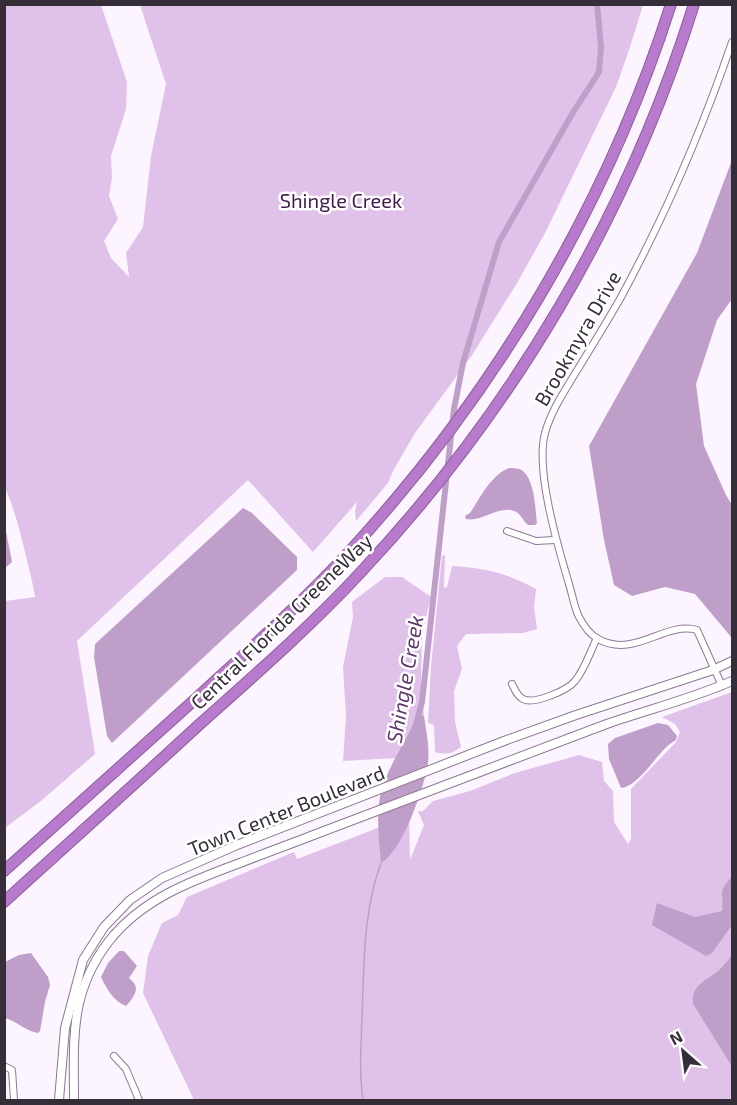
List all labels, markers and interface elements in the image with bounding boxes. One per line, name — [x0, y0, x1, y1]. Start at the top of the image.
park label: Shingle Creek — [280, 188, 402, 212]
street label: Brookmyra Drive — [529, 266, 625, 410]
street label: Central Florida GreeneWay — [185, 528, 377, 714]
water label: Shingle Creek — [380, 613, 428, 745]
street label: Town Center Boulevard — [184, 760, 388, 860]
north arrow — [653, 1021, 713, 1081]
text: N — [666, 1026, 685, 1048]

